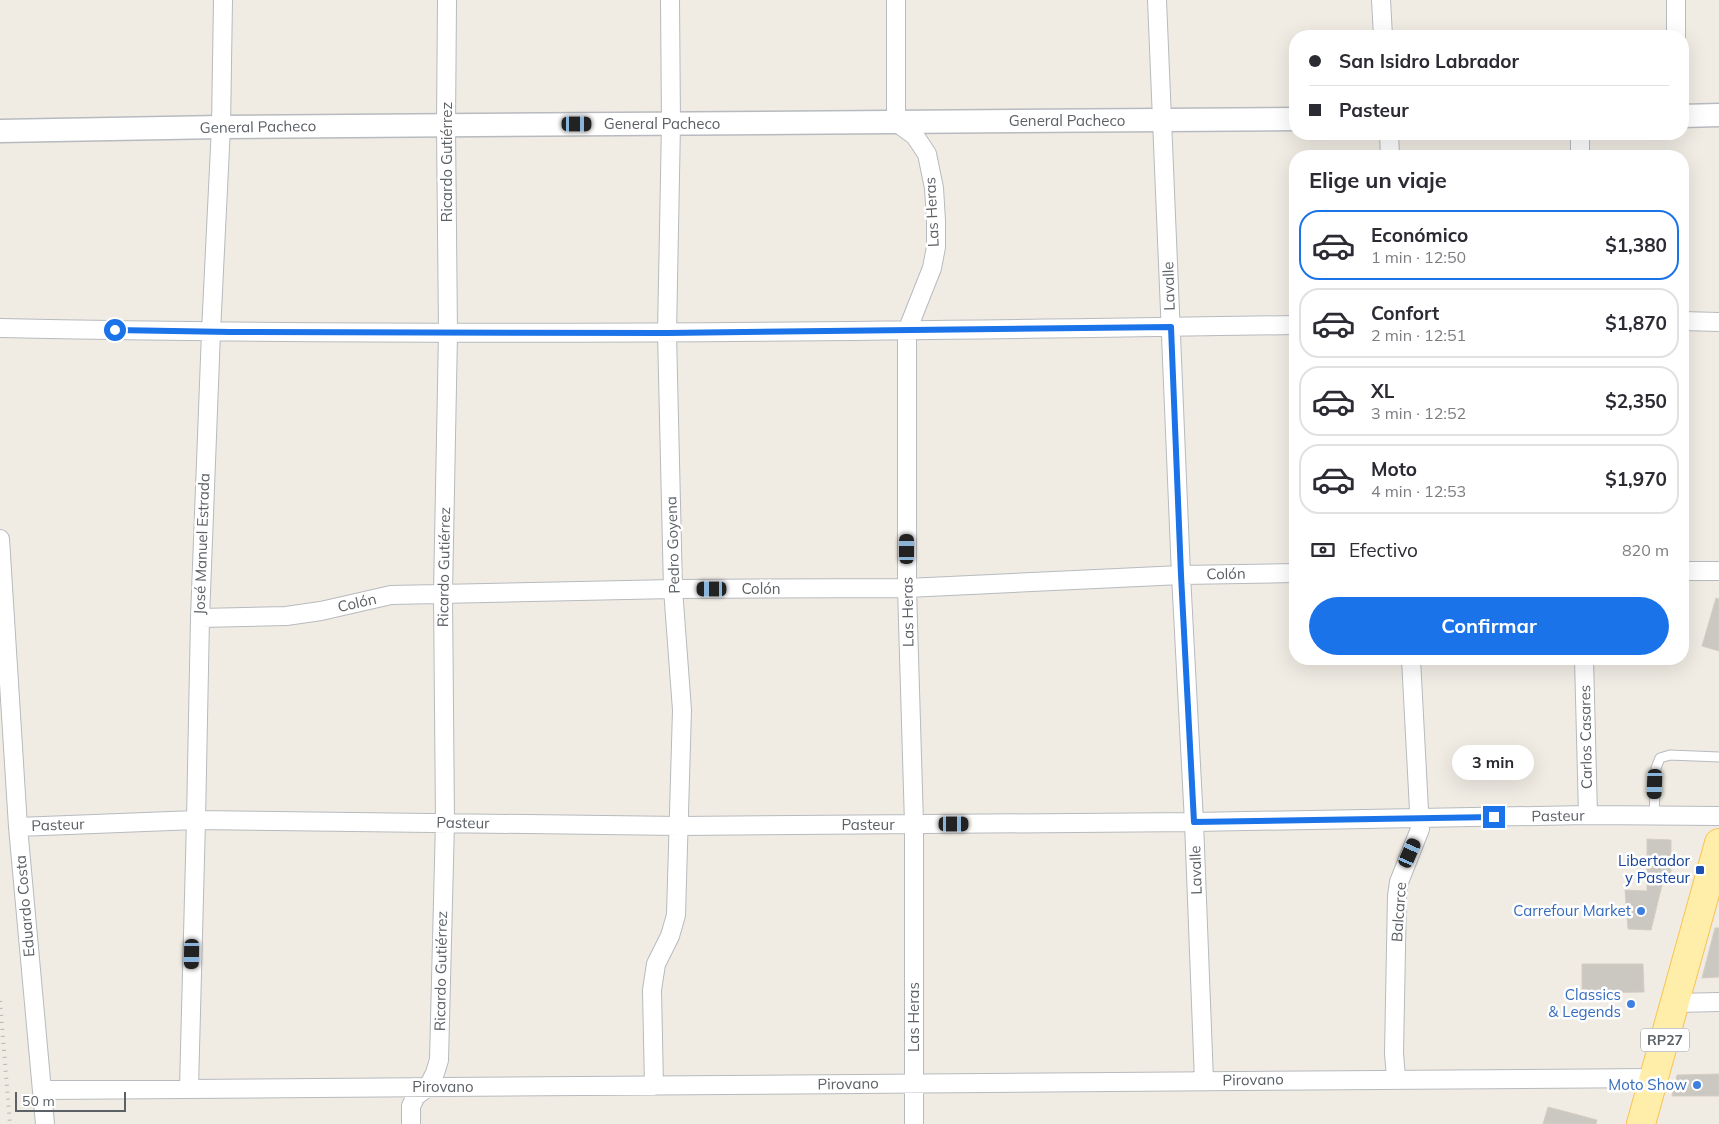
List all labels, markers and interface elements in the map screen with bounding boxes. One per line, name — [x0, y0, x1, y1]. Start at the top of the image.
text: San Isidro Labrador — [1339, 49, 1519, 73]
text: Pasteur — [1339, 98, 1409, 122]
street label: Ricardo Gutiérrez — [437, 102, 456, 222]
street label: General Pacheco — [1009, 111, 1125, 130]
street label: General Pacheco — [604, 114, 720, 133]
street label: General Pacheco — [200, 116, 316, 137]
car — [562, 117, 592, 132]
text: Elige un viaje — [1309, 166, 1447, 194]
street label: Las Heras — [920, 177, 943, 247]
icon: car — [1311, 223, 1356, 268]
text: Económico — [1371, 223, 1468, 247]
text: $1,380 — [1605, 233, 1667, 257]
text: 1 min · 12:50 — [1371, 247, 1466, 267]
street label: Lavalle — [1158, 261, 1179, 311]
icon: car — [1311, 301, 1356, 346]
text: Confort — [1371, 301, 1439, 325]
text: $1,870 — [1605, 311, 1667, 335]
route start — [104, 319, 126, 341]
text: 2 min · 12:51 — [1371, 325, 1466, 345]
icon: car — [1311, 379, 1356, 424]
text: XL — [1371, 379, 1394, 403]
text: $2,350 — [1605, 389, 1667, 413]
text: 3 min · 12:52 — [1371, 403, 1466, 423]
icon: car — [1311, 457, 1356, 502]
text: Moto — [1371, 457, 1417, 481]
text: $1,970 — [1605, 467, 1667, 491]
street label: José Manuel Estrada — [190, 473, 213, 615]
text: 4 min · 12:53 — [1371, 481, 1466, 501]
street label: Pedro Goyena — [661, 496, 684, 594]
street label: Ricardo Gutiérrez — [433, 506, 454, 627]
car — [899, 534, 914, 564]
icon: cash — [1309, 536, 1337, 564]
text: Efectivo — [1349, 538, 1418, 562]
text: 820 m — [1622, 540, 1669, 560]
street label: Colón — [1206, 564, 1246, 583]
street label: Las Heras — [897, 577, 918, 647]
street label: Colón — [741, 579, 781, 598]
car — [697, 582, 727, 597]
street label: Colón — [336, 589, 378, 616]
button: Confirmar — [1309, 597, 1669, 655]
street label: Carlos Casares — [1575, 685, 1596, 789]
callout: 3 min — [1453, 744, 1535, 780]
text: 3 min — [1472, 752, 1514, 772]
car — [1646, 769, 1663, 799]
route end — [1483, 806, 1505, 828]
street label: Pasteur — [1531, 806, 1585, 825]
street label: Pasteur — [436, 813, 490, 832]
street label: Pasteur — [31, 814, 85, 835]
street label: Pasteur — [841, 815, 895, 834]
car — [939, 817, 969, 832]
car — [1397, 836, 1422, 870]
street label: Lavalle — [1185, 845, 1206, 895]
place label: Libertador y Pasteur — [1618, 851, 1691, 887]
street label: Eduardo Costa — [11, 854, 38, 958]
marker: Libertador y Pasteur — [1694, 864, 1706, 876]
street label: Balcarce — [1387, 881, 1410, 943]
place label: Carrefour Market — [1513, 901, 1631, 920]
marker: Carrefour Market — [1635, 905, 1647, 917]
street label: Ricardo Gutiérrez — [430, 910, 451, 1031]
car — [184, 939, 199, 969]
street label: Las Heras — [904, 982, 923, 1052]
place label: Classics & Legends — [1548, 985, 1621, 1021]
marker: Classics & Legends — [1625, 998, 1637, 1010]
road number: RP27 — [1641, 1028, 1689, 1052]
street label: Pirovano — [1222, 1069, 1284, 1090]
street label: Pirovano — [817, 1073, 879, 1094]
place label: Moto Show — [1608, 1075, 1687, 1094]
street label: Pirovano — [412, 1077, 474, 1096]
marker: Moto Show — [1691, 1079, 1703, 1091]
scale bar — [15, 1089, 126, 1112]
text: 50 m — [22, 1092, 55, 1110]

